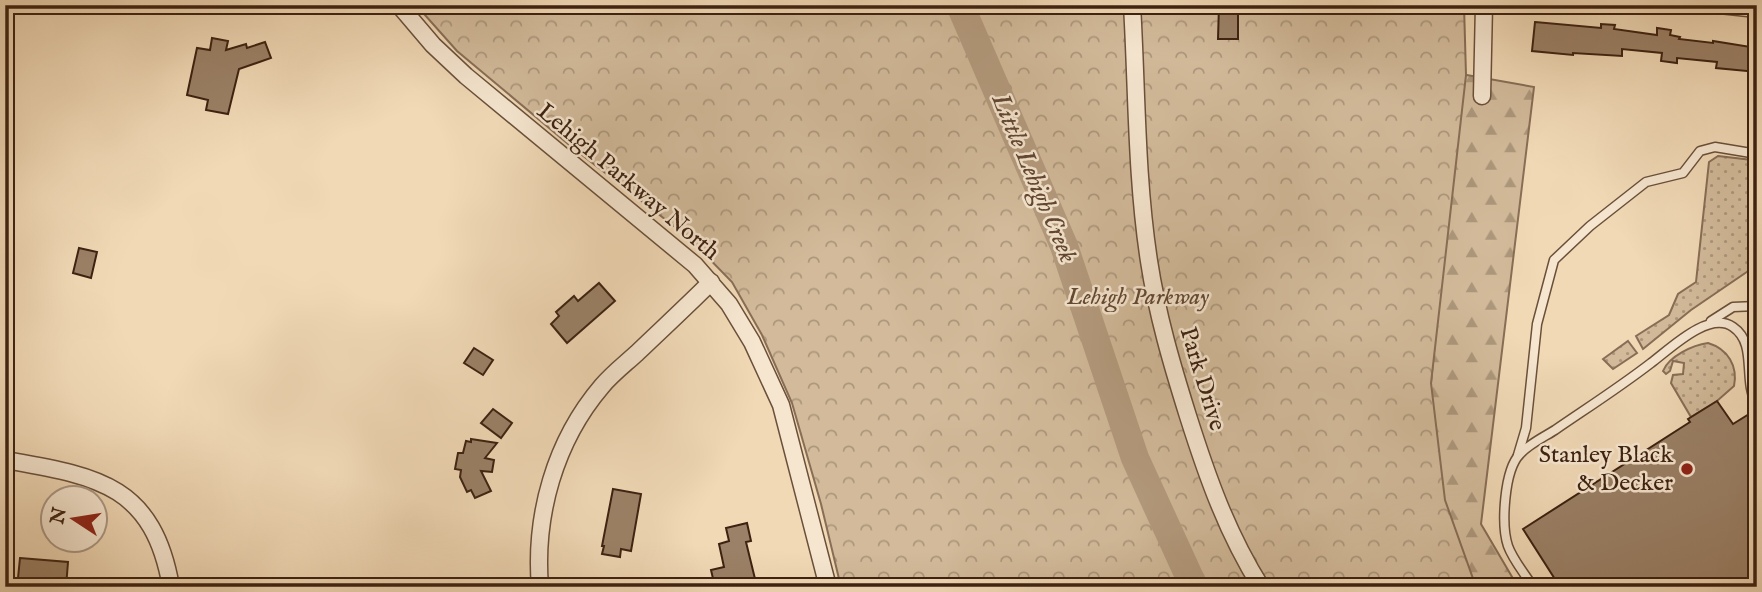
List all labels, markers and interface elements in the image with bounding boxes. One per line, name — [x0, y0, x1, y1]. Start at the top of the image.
water label: Little Lehigh Creek — [982, 87, 1085, 269]
street label: Lehigh Parkway North — [530, 96, 726, 268]
park label: Lehigh Parkway — [1066, 282, 1210, 313]
street label: Park Drive — [1172, 323, 1232, 435]
place label: Stanley Black & Decker — [1539, 440, 1673, 499]
marker: Stanley Black & Decker — [1679, 461, 1695, 477]
north arrow — [38, 484, 108, 554]
text: N — [46, 505, 73, 527]

